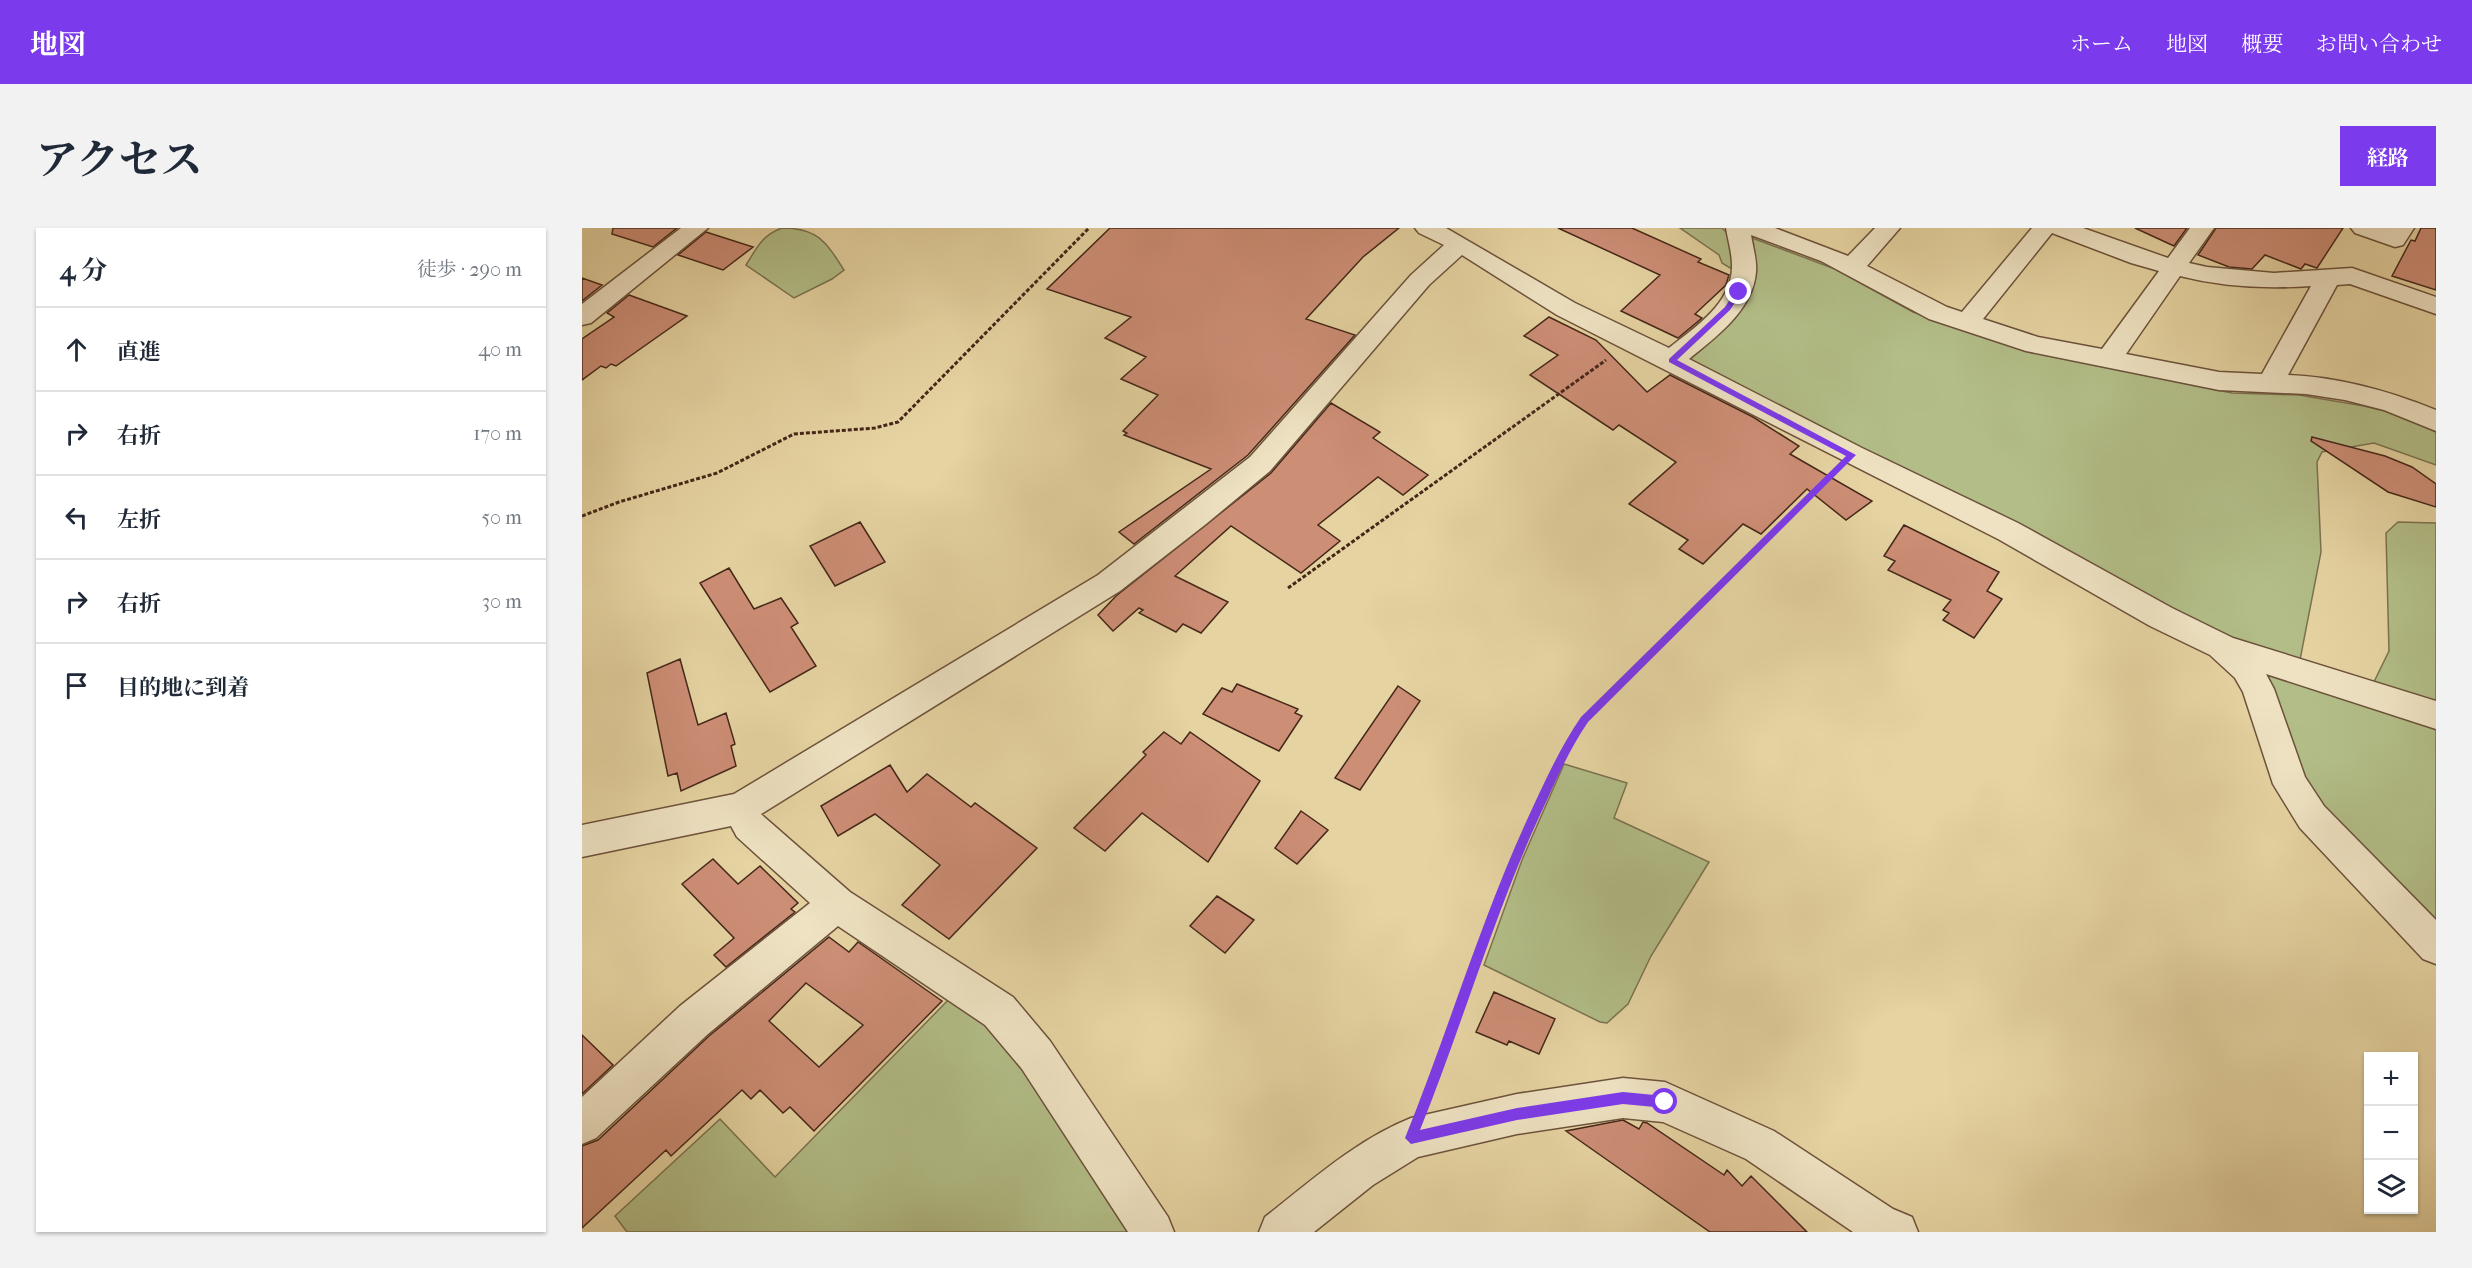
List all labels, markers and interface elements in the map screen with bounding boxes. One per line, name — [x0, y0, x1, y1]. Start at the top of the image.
text: 地図 — [30, 28, 86, 61]
text: ホーム — [2070, 32, 2133, 56]
text: 地図 — [2166, 32, 2208, 56]
text: 概要 — [2241, 32, 2283, 56]
text: お問い合わせ — [2316, 32, 2442, 56]
button: 経路 — [2340, 126, 2436, 186]
text: アクセス — [36, 136, 203, 185]
text: 4 分 — [60, 255, 107, 286]
text: 徒歩 · 290 m — [417, 258, 522, 281]
route end — [1725, 278, 1751, 304]
icon: ahead — [60, 333, 93, 366]
text: 40 m — [478, 338, 522, 361]
text: 直進 — [117, 339, 161, 365]
icon: right — [60, 417, 93, 450]
text: 170 m — [473, 422, 522, 445]
text: 右折 — [117, 423, 161, 449]
icon: left — [60, 501, 93, 534]
text: 50 m — [481, 506, 522, 529]
text: 左折 — [117, 507, 161, 533]
icon: right — [60, 585, 93, 618]
text: 30 m — [482, 590, 522, 613]
text: 右折 — [117, 591, 161, 617]
icon: arrive — [60, 669, 93, 702]
text: 目的地に到着 — [117, 675, 249, 701]
map controls — [2364, 1052, 2418, 1214]
button: + — [2364, 1052, 2418, 1106]
route start — [1651, 1088, 1677, 1114]
button: − — [2364, 1106, 2418, 1160]
button: layers — [2364, 1160, 2418, 1214]

